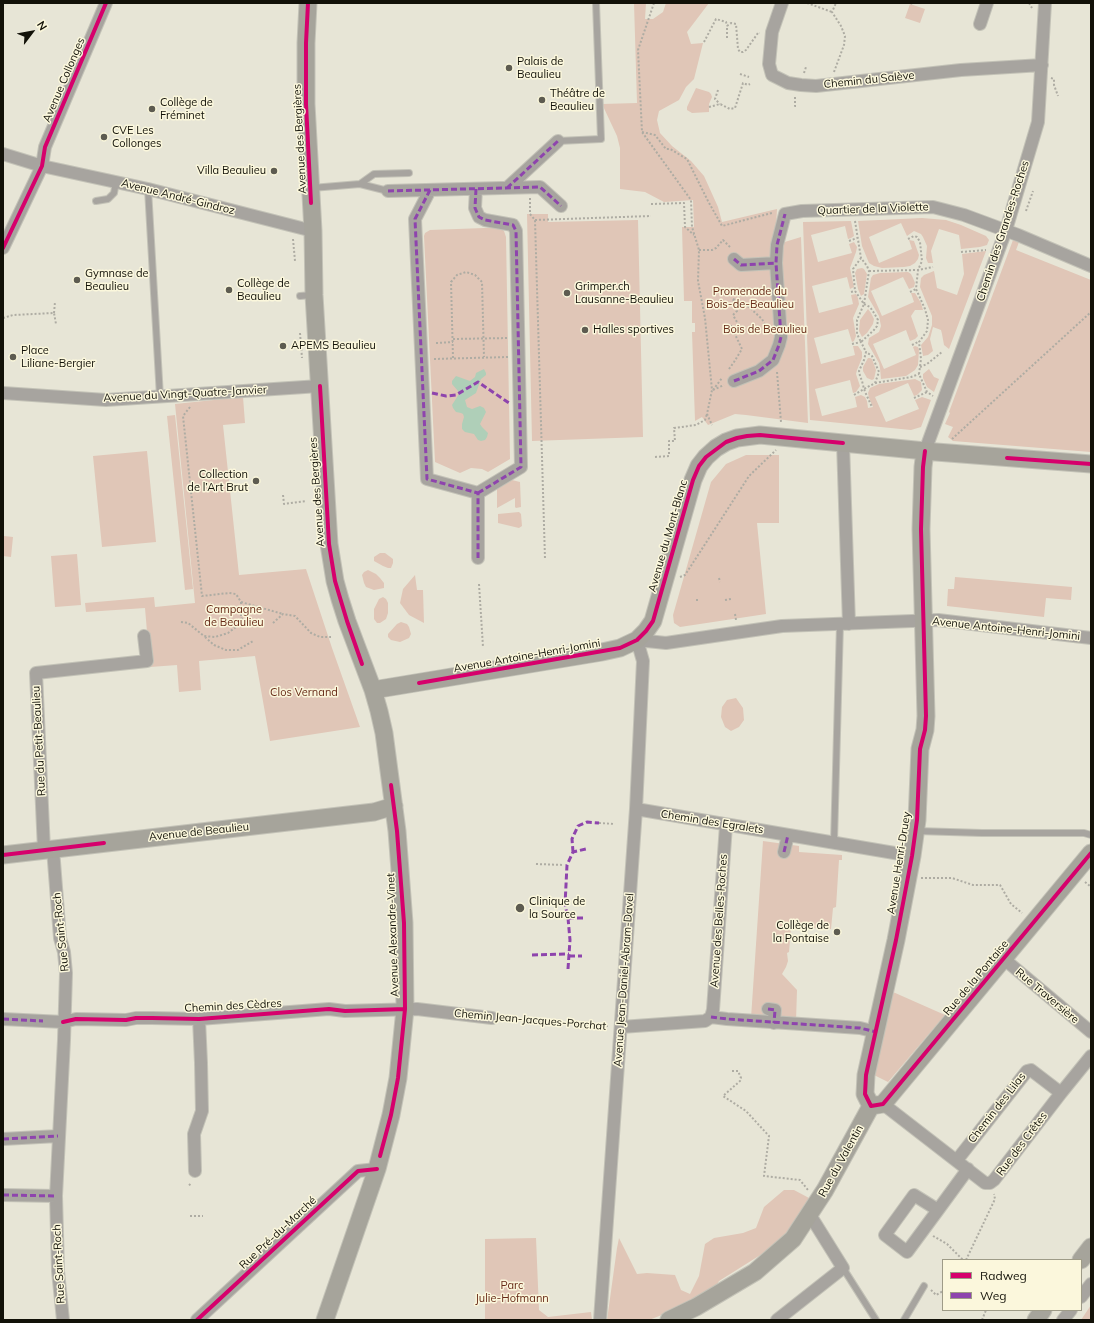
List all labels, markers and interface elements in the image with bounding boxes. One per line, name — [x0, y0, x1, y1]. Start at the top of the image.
north arrow — [12, 12, 52, 52]
text: N — [34, 18, 50, 33]
street label: Avenue Collonges — [40, 36, 88, 124]
place label: Palais de Beaulieu — [517, 55, 563, 81]
marker: Palais de Beaulieu — [504, 63, 514, 73]
street label: Chemin du Salève — [823, 69, 915, 91]
street label: Avenue des Bergières — [291, 84, 309, 194]
place label: Théâtre de Beaulieu — [550, 87, 605, 113]
marker: Théâtre de Beaulieu — [537, 95, 547, 105]
place label: Collège de Fréminet — [160, 96, 213, 122]
marker: Collège de Fréminet — [147, 104, 157, 114]
place label: CVE Les Collonges — [112, 124, 161, 150]
marker: CVE Les Collonges — [99, 132, 109, 142]
street label: Chemin des Grandes-Roches — [974, 159, 1032, 303]
place label: Villa Beaulieu — [197, 164, 266, 178]
marker: Villa Beaulieu — [269, 166, 279, 176]
street label: Avenue André-Gindroz — [120, 176, 236, 218]
street label: Quartier de la Violette — [817, 200, 929, 218]
place label: Gymnase de Beaulieu — [85, 267, 148, 293]
marker: Gymnase de Beaulieu — [72, 275, 82, 285]
place label: Collège de Beaulieu — [237, 277, 290, 303]
place label: Grimper.ch Lausanne-Beaulieu — [575, 280, 674, 306]
marker: Collège de Beaulieu — [224, 285, 234, 295]
park label: Promenade du Bois-de-Beaulieu — [706, 285, 794, 311]
marker: Grimper.ch Lausanne-Beaulieu — [562, 288, 572, 298]
place label: Halles sportives — [593, 323, 674, 337]
park label: Bois de Beaulieu — [723, 323, 807, 337]
marker: Halles sportives — [580, 325, 590, 335]
place label: APEMS Beaulieu — [291, 339, 376, 353]
marker: APEMS Beaulieu — [278, 341, 288, 351]
place label: Place Liliane-Bergier — [21, 344, 95, 370]
marker: Place Liliane-Bergier — [8, 352, 18, 362]
street label: Avenue du Vingt-Quatre-Janvier — [103, 383, 267, 405]
street label: Avenue des Bergières — [307, 437, 327, 547]
place label: Collection de l’Art Brut — [187, 468, 248, 494]
marker: Collection de l’Art Brut — [251, 476, 261, 486]
street label: Avenue du Mont-Blanc — [646, 478, 690, 594]
park label: Campagne de Beaulieu — [204, 603, 264, 629]
street label: Avenue Antoine-Henri-Jomini — [931, 615, 1081, 643]
street label: Avenue Antoine-Henri-Jomini — [453, 637, 601, 675]
street label: Rue du Petit-Beaulieu — [30, 686, 48, 796]
park label: Clos Vernand — [270, 686, 338, 700]
street label: Chemin des Egralets — [660, 807, 764, 837]
street label: Avenue Henri-Druey — [884, 811, 914, 915]
street label: Avenue de Beaulieu — [148, 820, 250, 844]
street label: Avenue des Belles-Roches — [708, 854, 730, 988]
street label: Avenue Alexandre-Vinet — [384, 873, 402, 997]
street label: Rue Saint-Roch — [50, 892, 72, 972]
street label: Avenue Jean-Daniel-Abram-Davel — [611, 893, 637, 1067]
place label: Clinique de la Source — [529, 895, 585, 921]
marker: Clinique de la Source — [514, 902, 526, 914]
place label: Collège de la Pontaise — [773, 919, 829, 945]
marker: Collège de la Pontaise — [832, 927, 842, 937]
street label: Rue de la Pontaise — [941, 938, 1011, 1018]
street label: Rue Traversière — [1013, 966, 1081, 1026]
street label: Chemin des Cèdres — [184, 997, 282, 1015]
street label: Chemin Jean-Jacques-Porchat — [453, 1007, 607, 1033]
street label: Chemin des Lilas — [965, 1070, 1029, 1146]
street label: Rue des Crêtes — [994, 1110, 1050, 1178]
street label: Rue du Valentin — [816, 1123, 866, 1199]
street label: Rue Pré-du-Marché — [237, 1194, 319, 1272]
street label: Rue Saint-Roch — [50, 1224, 68, 1304]
legend — [942, 1259, 1082, 1311]
text: Radweg — [980, 1268, 1027, 1283]
park label: Parc Julie-Hofmann — [475, 1279, 549, 1305]
text: Weg — [980, 1288, 1006, 1303]

